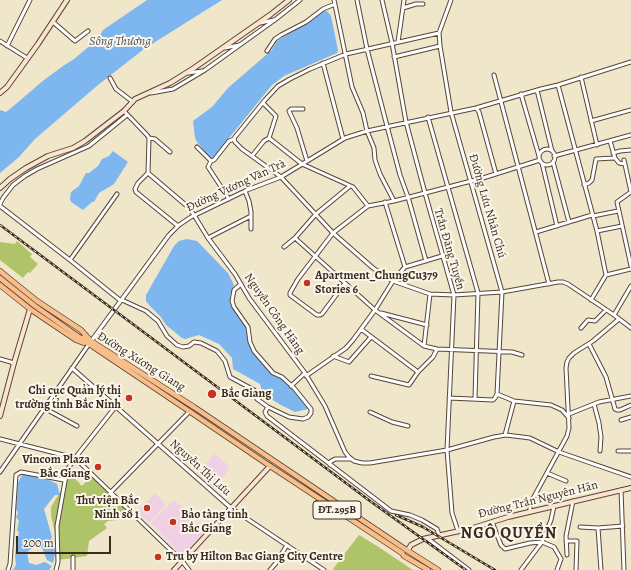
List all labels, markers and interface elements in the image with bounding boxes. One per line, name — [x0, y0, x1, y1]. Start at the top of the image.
water label: Sông Thương — [89, 34, 151, 50]
street label: Đường Lưu Nhân Chú — [465, 152, 509, 260]
street label: Đường Vương Văn Trà — [184, 157, 288, 215]
street label: Trần Đăng Tuyển — [430, 207, 468, 291]
place label: Apartment_ChungCu379 Stories 6 — [315, 269, 438, 297]
street label: Nguyễn Công Hãng — [241, 271, 307, 357]
marker: Apartment_ChungCu379 Stories 6 — [302, 278, 312, 288]
street label: Đường Xương Giang — [94, 329, 188, 395]
place label: Chi cục Quản lý thị trường tỉnh Bắc Ninh — [15, 384, 121, 412]
place label: Bắc Giang — [221, 387, 271, 401]
marker: Bắc Giang — [206, 388, 218, 400]
marker: Chi cục Quản lý thị trường tỉnh Bắc Ninh — [124, 393, 134, 403]
street label: Nguyễn Thị Lưu — [166, 437, 234, 499]
place label: Vincom Plaza Bắc Giang — [22, 453, 90, 481]
marker: Vincom Plaza Bắc Giang — [93, 462, 103, 472]
street label: Đường Trần Nguyên Hãn — [477, 478, 599, 522]
place label: Thư viện Bắc Ninh số 1 — [76, 494, 139, 522]
road number: ĐT.295B — [313, 501, 361, 519]
marker: Thư viện Bắc Ninh số 1 — [142, 503, 152, 513]
place label: Bảo tàng tỉnh Bắc Giang — [181, 508, 248, 536]
marker: Bảo tàng tỉnh Bắc Giang — [168, 517, 178, 527]
district label: NGÔ QUYỀN — [461, 524, 557, 544]
scale bar — [18, 528, 113, 554]
text: 200 m — [23, 535, 54, 551]
place label: Tru by Hilton Bac Giang City Centre — [166, 550, 343, 564]
marker: Tru by Hilton Bac Giang City Centre — [153, 552, 163, 562]

